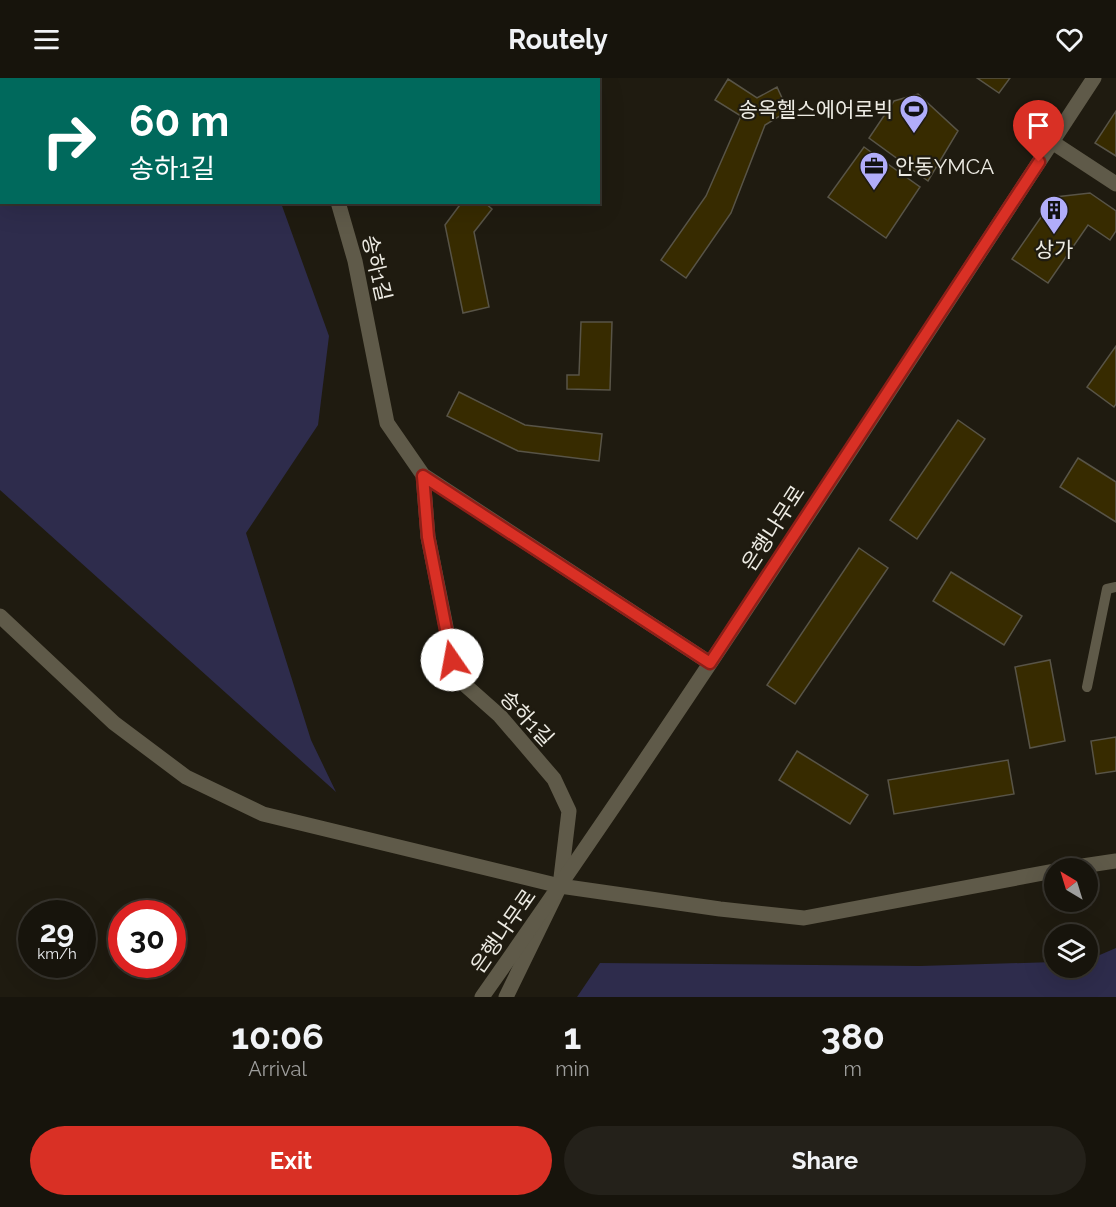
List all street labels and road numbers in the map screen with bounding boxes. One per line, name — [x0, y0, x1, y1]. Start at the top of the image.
street label: 송하1길 — [357, 233, 397, 303]
street label: 은행나무로 — [736, 481, 810, 575]
street label: 송하1길 — [495, 685, 559, 751]
street label: 은행나무로 — [465, 884, 541, 978]

